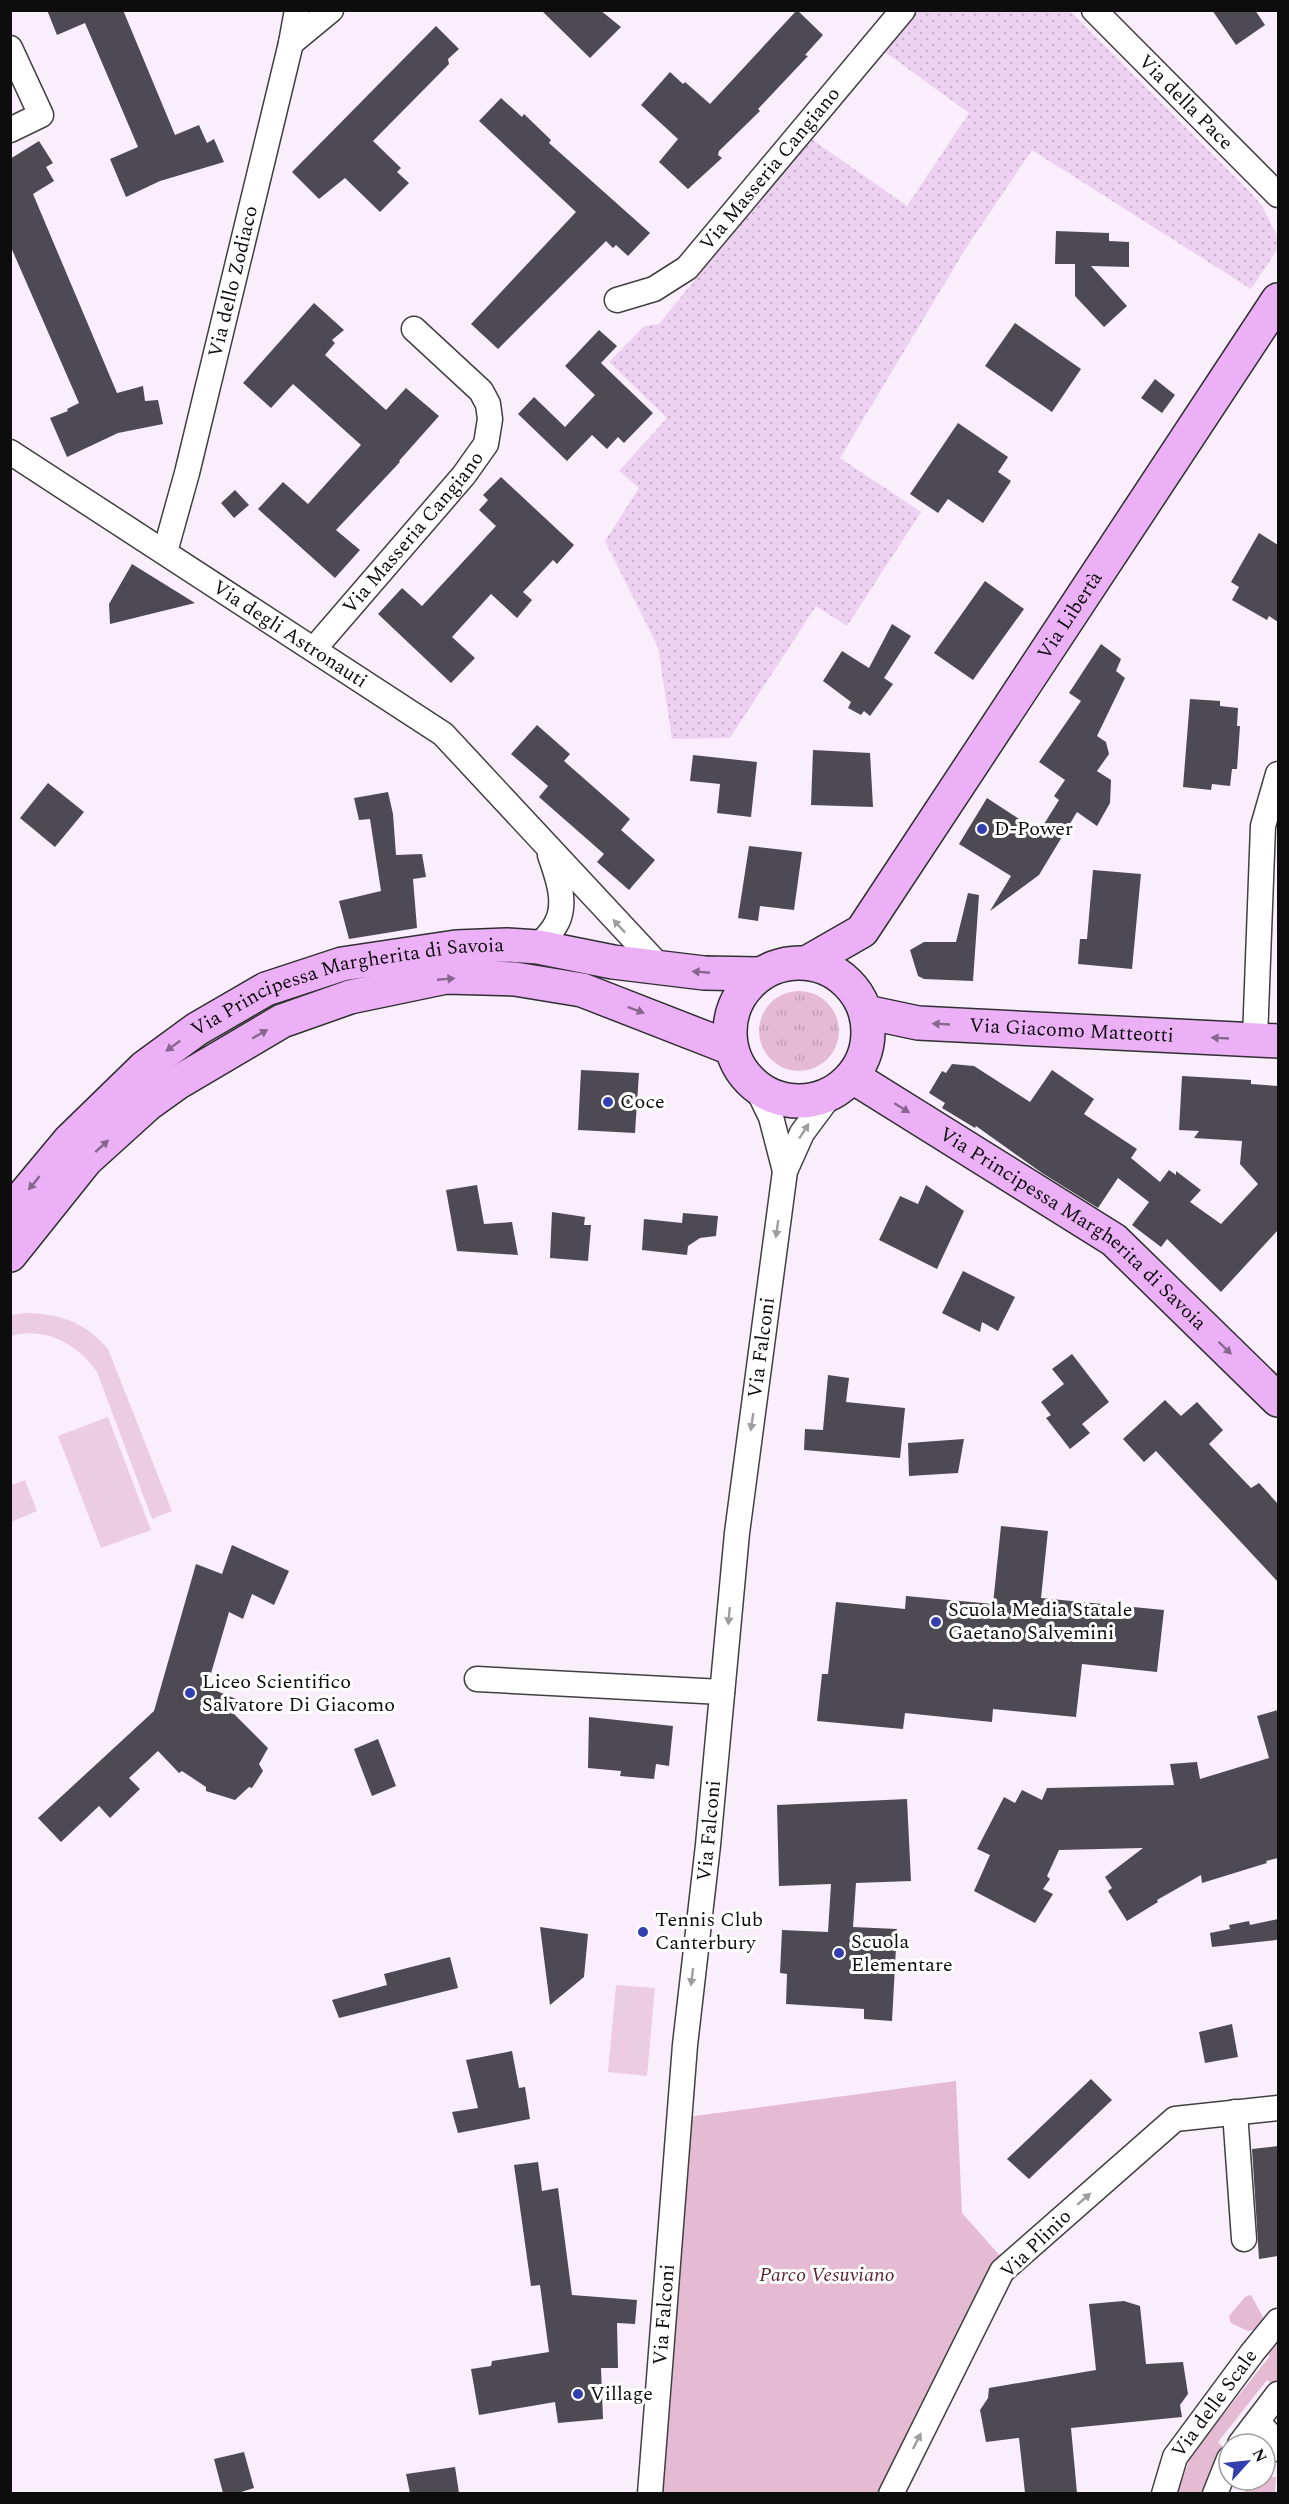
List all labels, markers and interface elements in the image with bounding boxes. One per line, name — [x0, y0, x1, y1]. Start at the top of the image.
street label: Via della Pace — [1131, 47, 1240, 157]
street label: Via Masseria Cangiano — [692, 80, 848, 257]
street label: Via dello Zodiaco — [200, 202, 266, 361]
street label: Via Masseria Cangiano — [335, 445, 491, 621]
street label: Via Libertà — [1030, 565, 1110, 666]
street label: Via degli Astronauti — [206, 573, 373, 696]
place label: D-Power — [994, 814, 1073, 844]
marker: D-Power — [975, 822, 989, 836]
one-way arrow — [612, 918, 626, 933]
street label: Via Principessa Margherita di Savoia — [185, 930, 505, 1044]
one-way arrow — [691, 967, 710, 977]
one-way arrow — [436, 974, 455, 984]
one-way arrow — [627, 1006, 645, 1016]
street label: Via Giacomo Matteotti — [969, 1011, 1175, 1051]
one-way arrow — [932, 1020, 951, 1029]
one-way arrow — [252, 1029, 269, 1039]
one-way arrow — [1211, 1033, 1230, 1042]
one-way arrow — [165, 1040, 180, 1052]
place label: Coce — [620, 1087, 665, 1117]
marker: Coce — [601, 1095, 615, 1109]
one-way arrow — [894, 1102, 910, 1113]
street label: Via Principessa Margherita di Savoia — [933, 1119, 1214, 1338]
one-way arrow — [799, 1122, 810, 1139]
one-way arrow — [94, 1140, 109, 1153]
one-way arrow — [28, 1175, 41, 1191]
one-way arrow — [773, 1220, 782, 1239]
street label: Via Falconi — [740, 1295, 783, 1400]
one-way arrow — [1218, 1341, 1233, 1355]
one-way arrow — [747, 1413, 756, 1432]
place label: Scuola Media Statale Gaetano Salvemini — [948, 1595, 1132, 1648]
one-way arrow — [724, 1607, 734, 1626]
marker: Scuola Media Statale Gaetano Salvemini — [929, 1615, 943, 1629]
place label: Liceo Scientifico Salvatore Di Giacomo — [202, 1667, 395, 1720]
marker: Liceo Scientifico Salvatore Di Giacomo — [183, 1686, 197, 1700]
street label: Via Falconi — [689, 1779, 729, 1883]
place label: Tennis Club Canterbury — [655, 1905, 763, 1958]
marker: Tennis Club Canterbury — [636, 1925, 650, 1939]
place label: Scuola Elementare — [851, 1927, 953, 1980]
marker: Scuola Elementare — [832, 1946, 846, 1960]
one-way arrow — [688, 1968, 697, 1987]
one-way arrow — [1076, 2192, 1092, 2205]
street label: Via Plinio — [993, 2202, 1079, 2286]
park label: Parco Vesuviano — [759, 2260, 895, 2290]
street label: Via Falconi — [645, 2263, 683, 2366]
street label: Via delle Scale — [1164, 2343, 1265, 2464]
place label: Village — [590, 2379, 653, 2409]
marker: Village — [571, 2387, 585, 2401]
north arrow — [1217, 2432, 1277, 2492]
one-way arrow — [912, 2433, 922, 2450]
text: N — [1246, 2444, 1273, 2467]

